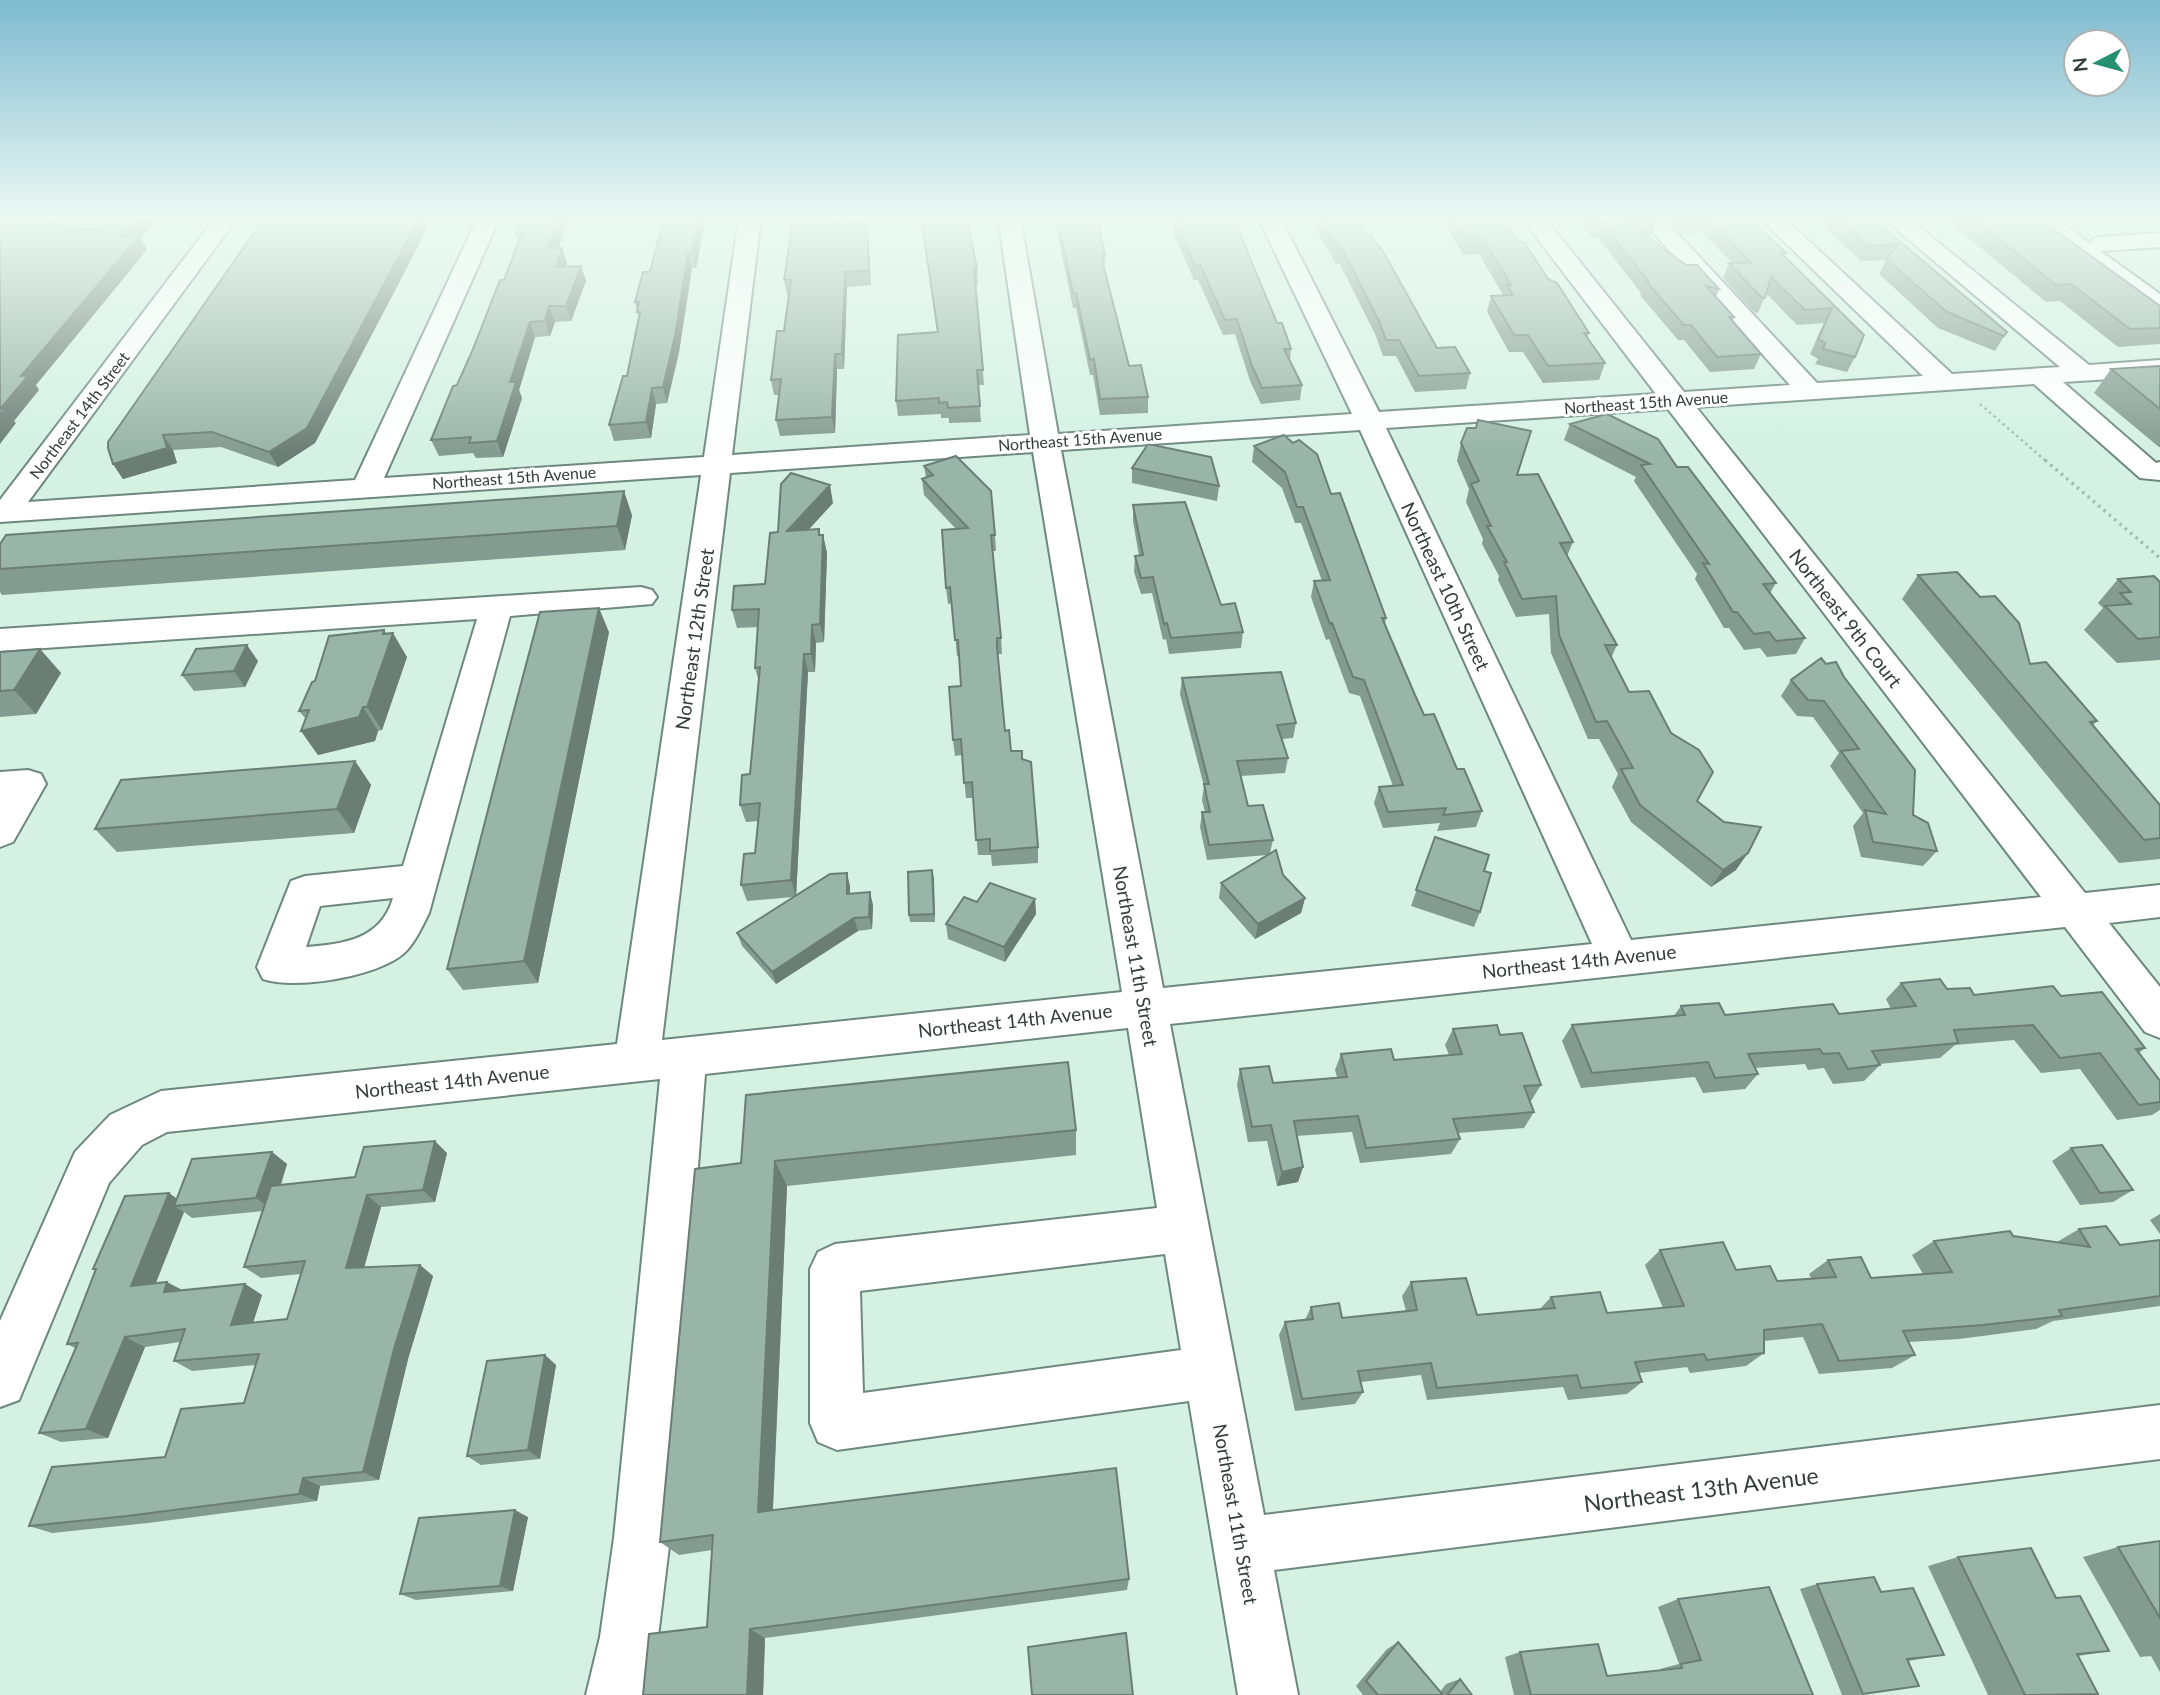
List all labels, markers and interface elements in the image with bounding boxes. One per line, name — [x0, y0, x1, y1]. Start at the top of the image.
north arrow — [2062, 28, 2132, 98]
text: N — [2067, 56, 2092, 73]
street label: Northeast 14th Street — [25, 348, 133, 482]
street label: Northeast 15th Avenue — [1563, 387, 1729, 417]
street label: Northeast 15th Avenue — [997, 424, 1163, 454]
street label: Northeast 15th Avenue — [431, 462, 597, 492]
street label: Northeast 10th Street — [1397, 498, 1495, 674]
street label: Northeast 9th Court — [1785, 544, 1907, 692]
street label: Northeast 12th Street — [670, 547, 718, 731]
street label: Northeast 11th Street — [1109, 864, 1163, 1048]
street label: Northeast 14th Avenue — [1481, 939, 1677, 983]
street label: Northeast 14th Avenue — [917, 998, 1113, 1042]
street label: Northeast 14th Avenue — [354, 1059, 550, 1103]
street label: Northeast 11th Street — [1209, 1422, 1263, 1606]
street label: Northeast 13th Avenue — [1582, 1461, 1820, 1517]

